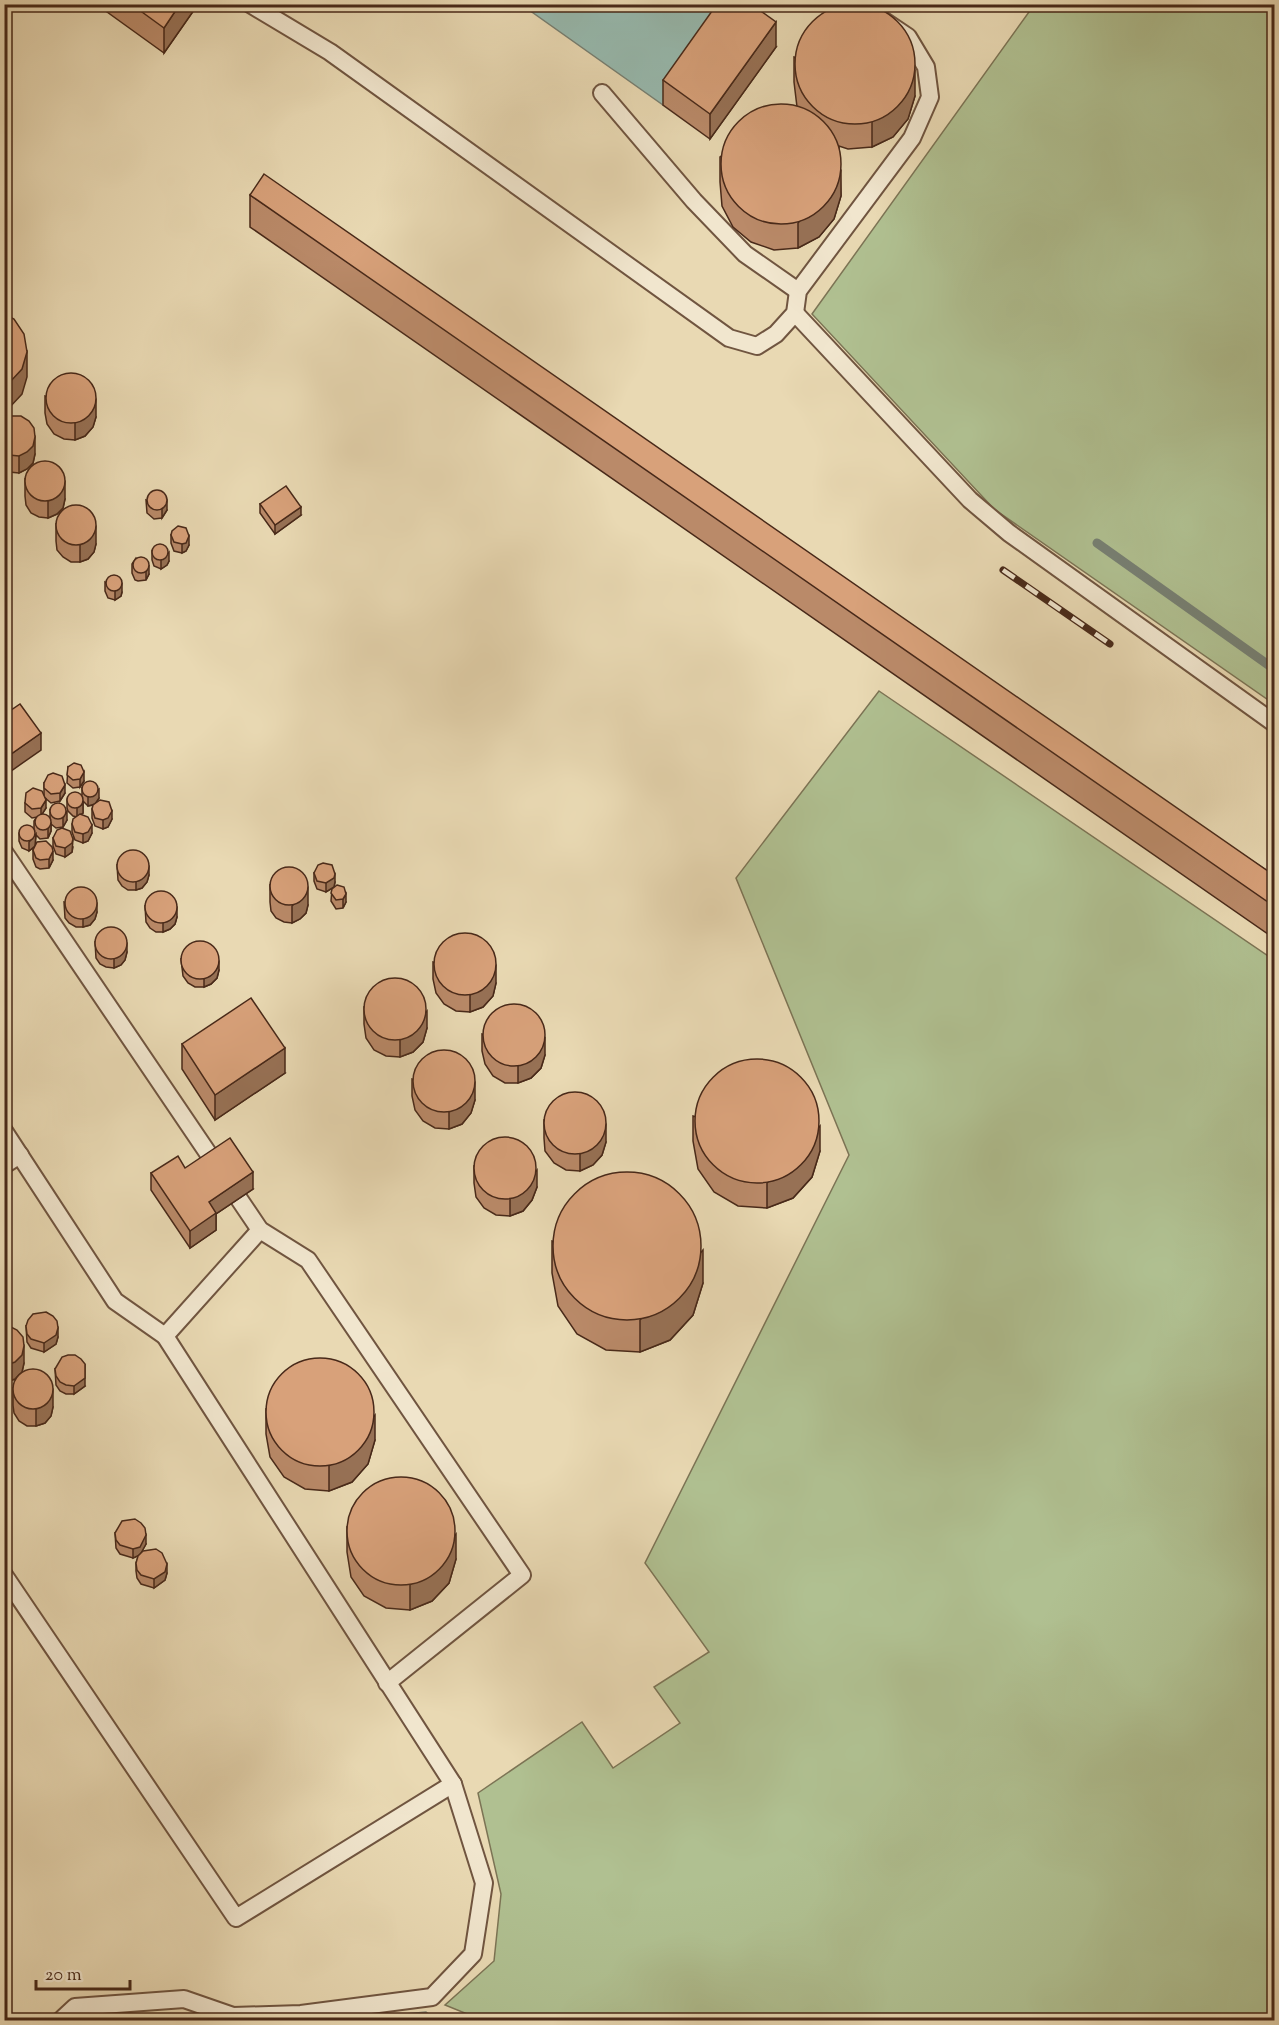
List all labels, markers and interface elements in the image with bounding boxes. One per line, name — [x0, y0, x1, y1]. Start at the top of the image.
scale bar — [36, 1953, 130, 1991]
text: 20 m — [45, 1963, 82, 1989]

